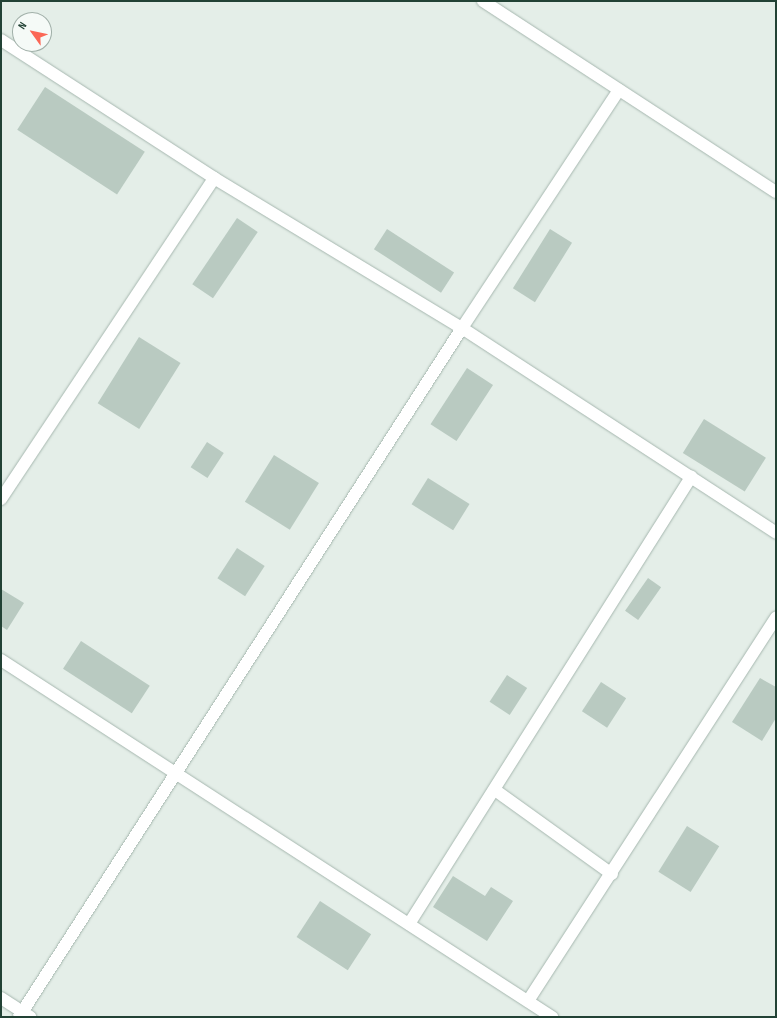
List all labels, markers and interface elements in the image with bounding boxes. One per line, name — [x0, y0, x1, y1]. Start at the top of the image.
north arrow — [12, 12, 52, 52]
text: N — [15, 20, 29, 32]

